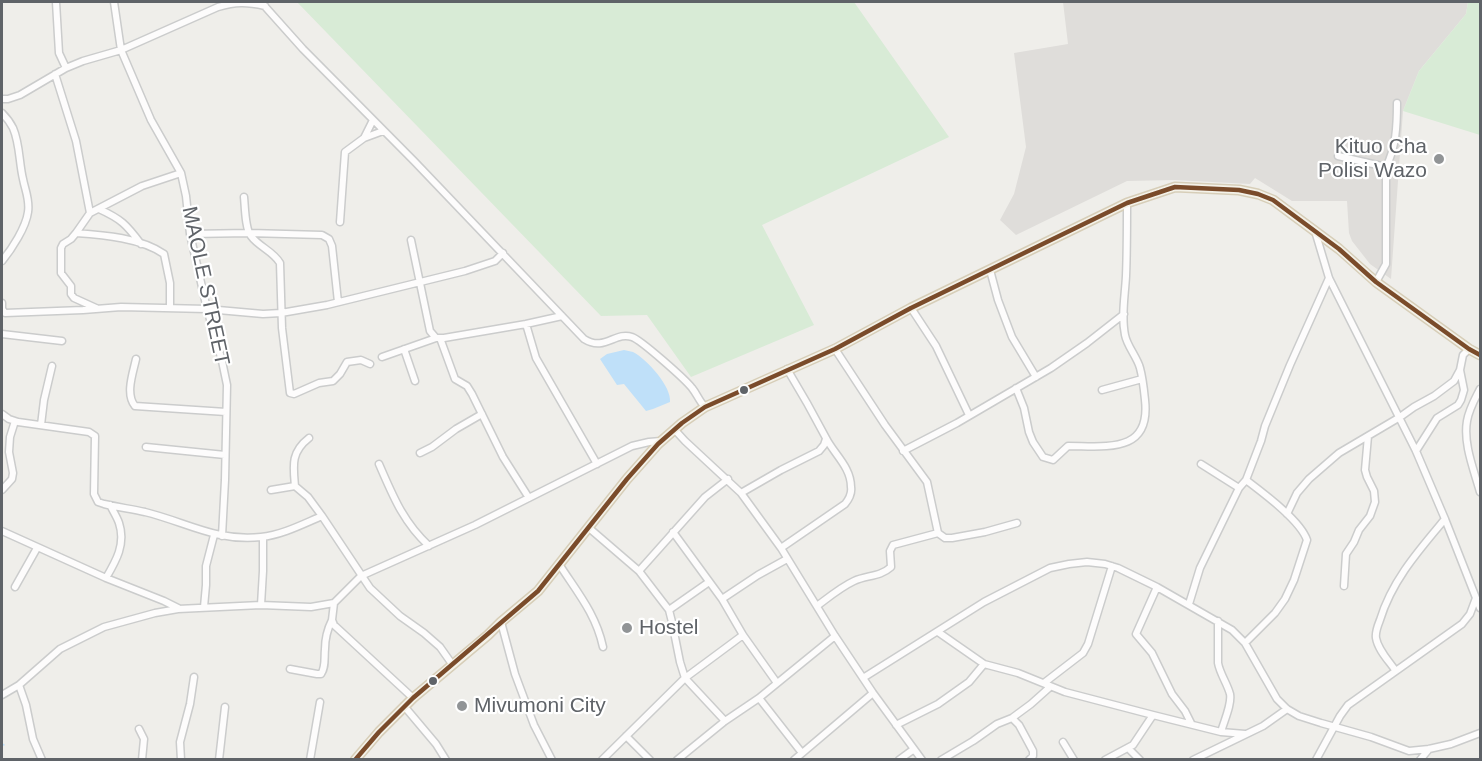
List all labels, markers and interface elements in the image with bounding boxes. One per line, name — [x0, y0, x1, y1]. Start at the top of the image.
place label: Kituo Cha Polisi Wazo — [1318, 134, 1427, 184]
marker: Kituo Cha Polisi Wazo — [1432, 152, 1446, 166]
street label: MAOLE STREET — [176, 204, 234, 368]
unlabelled marker — [738, 384, 750, 396]
place label: Hostel — [639, 615, 699, 641]
marker: Hostel — [620, 621, 634, 635]
unlabelled marker — [427, 675, 439, 687]
place label: Mivumoni City — [474, 693, 606, 719]
marker: Mivumoni City — [455, 699, 469, 713]

